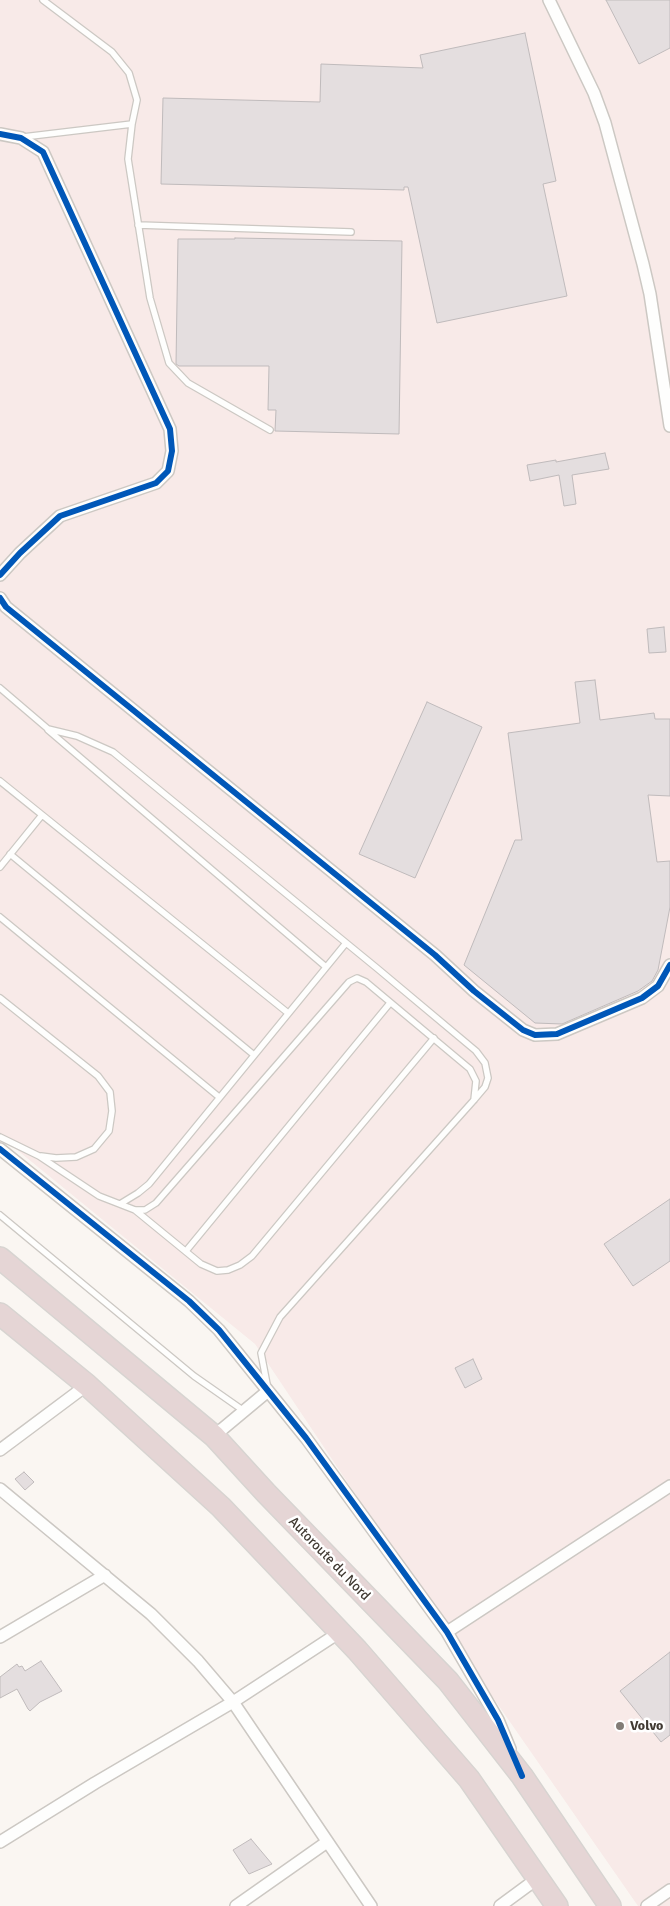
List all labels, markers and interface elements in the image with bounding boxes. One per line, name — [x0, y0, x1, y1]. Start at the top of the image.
street label: Autoroute du Nord — [285, 1514, 373, 1604]
place label: Volvo — [630, 1718, 663, 1734]
marker: Volvo — [614, 1720, 626, 1732]

